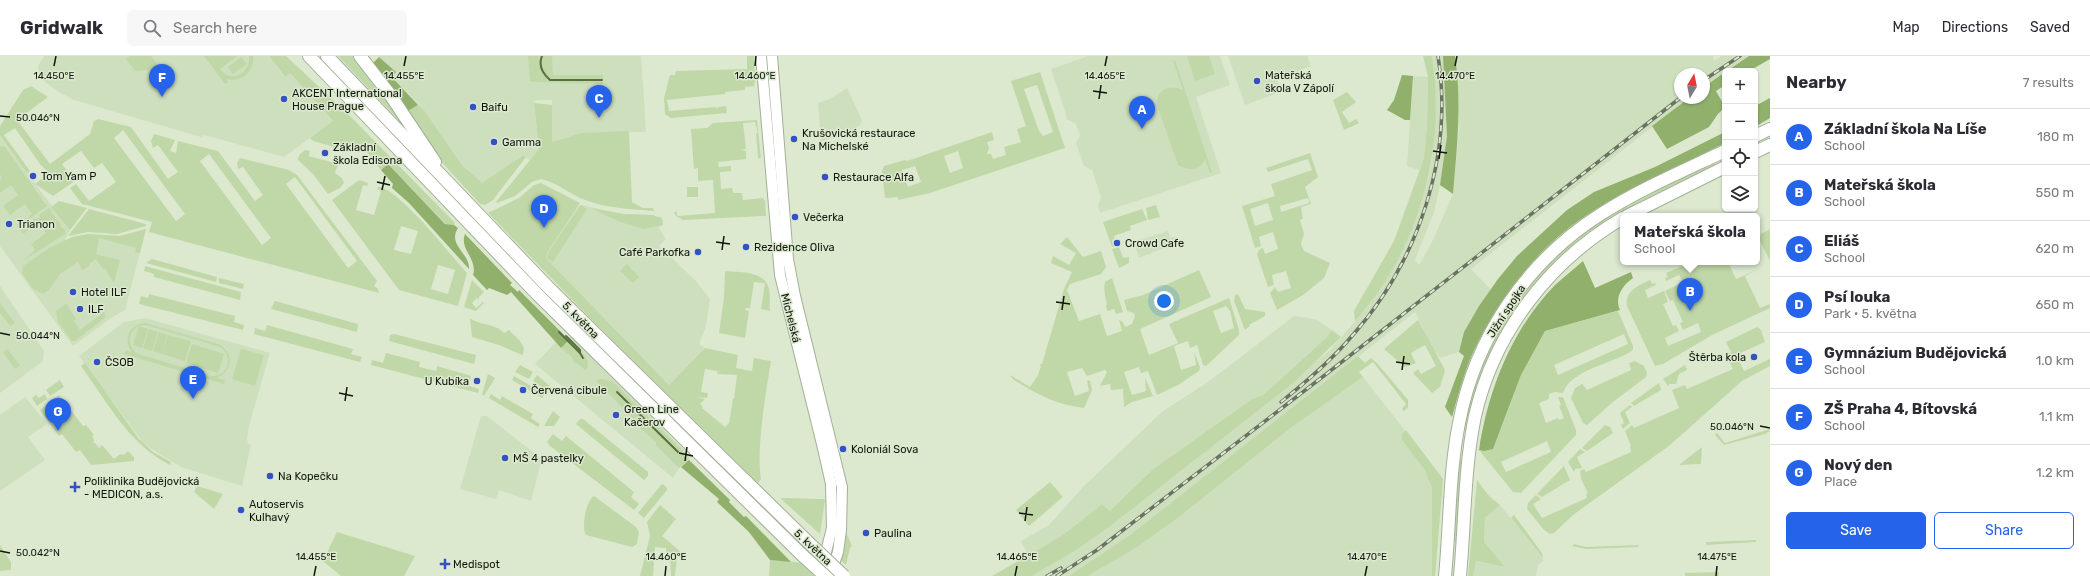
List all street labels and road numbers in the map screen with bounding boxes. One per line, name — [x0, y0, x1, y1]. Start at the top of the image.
street label: Jižní spojka — [1485, 282, 1528, 340]
street label: Michelská — [778, 292, 803, 344]
street label: 5. května — [560, 299, 602, 341]
street label: 5. května — [791, 527, 834, 568]

